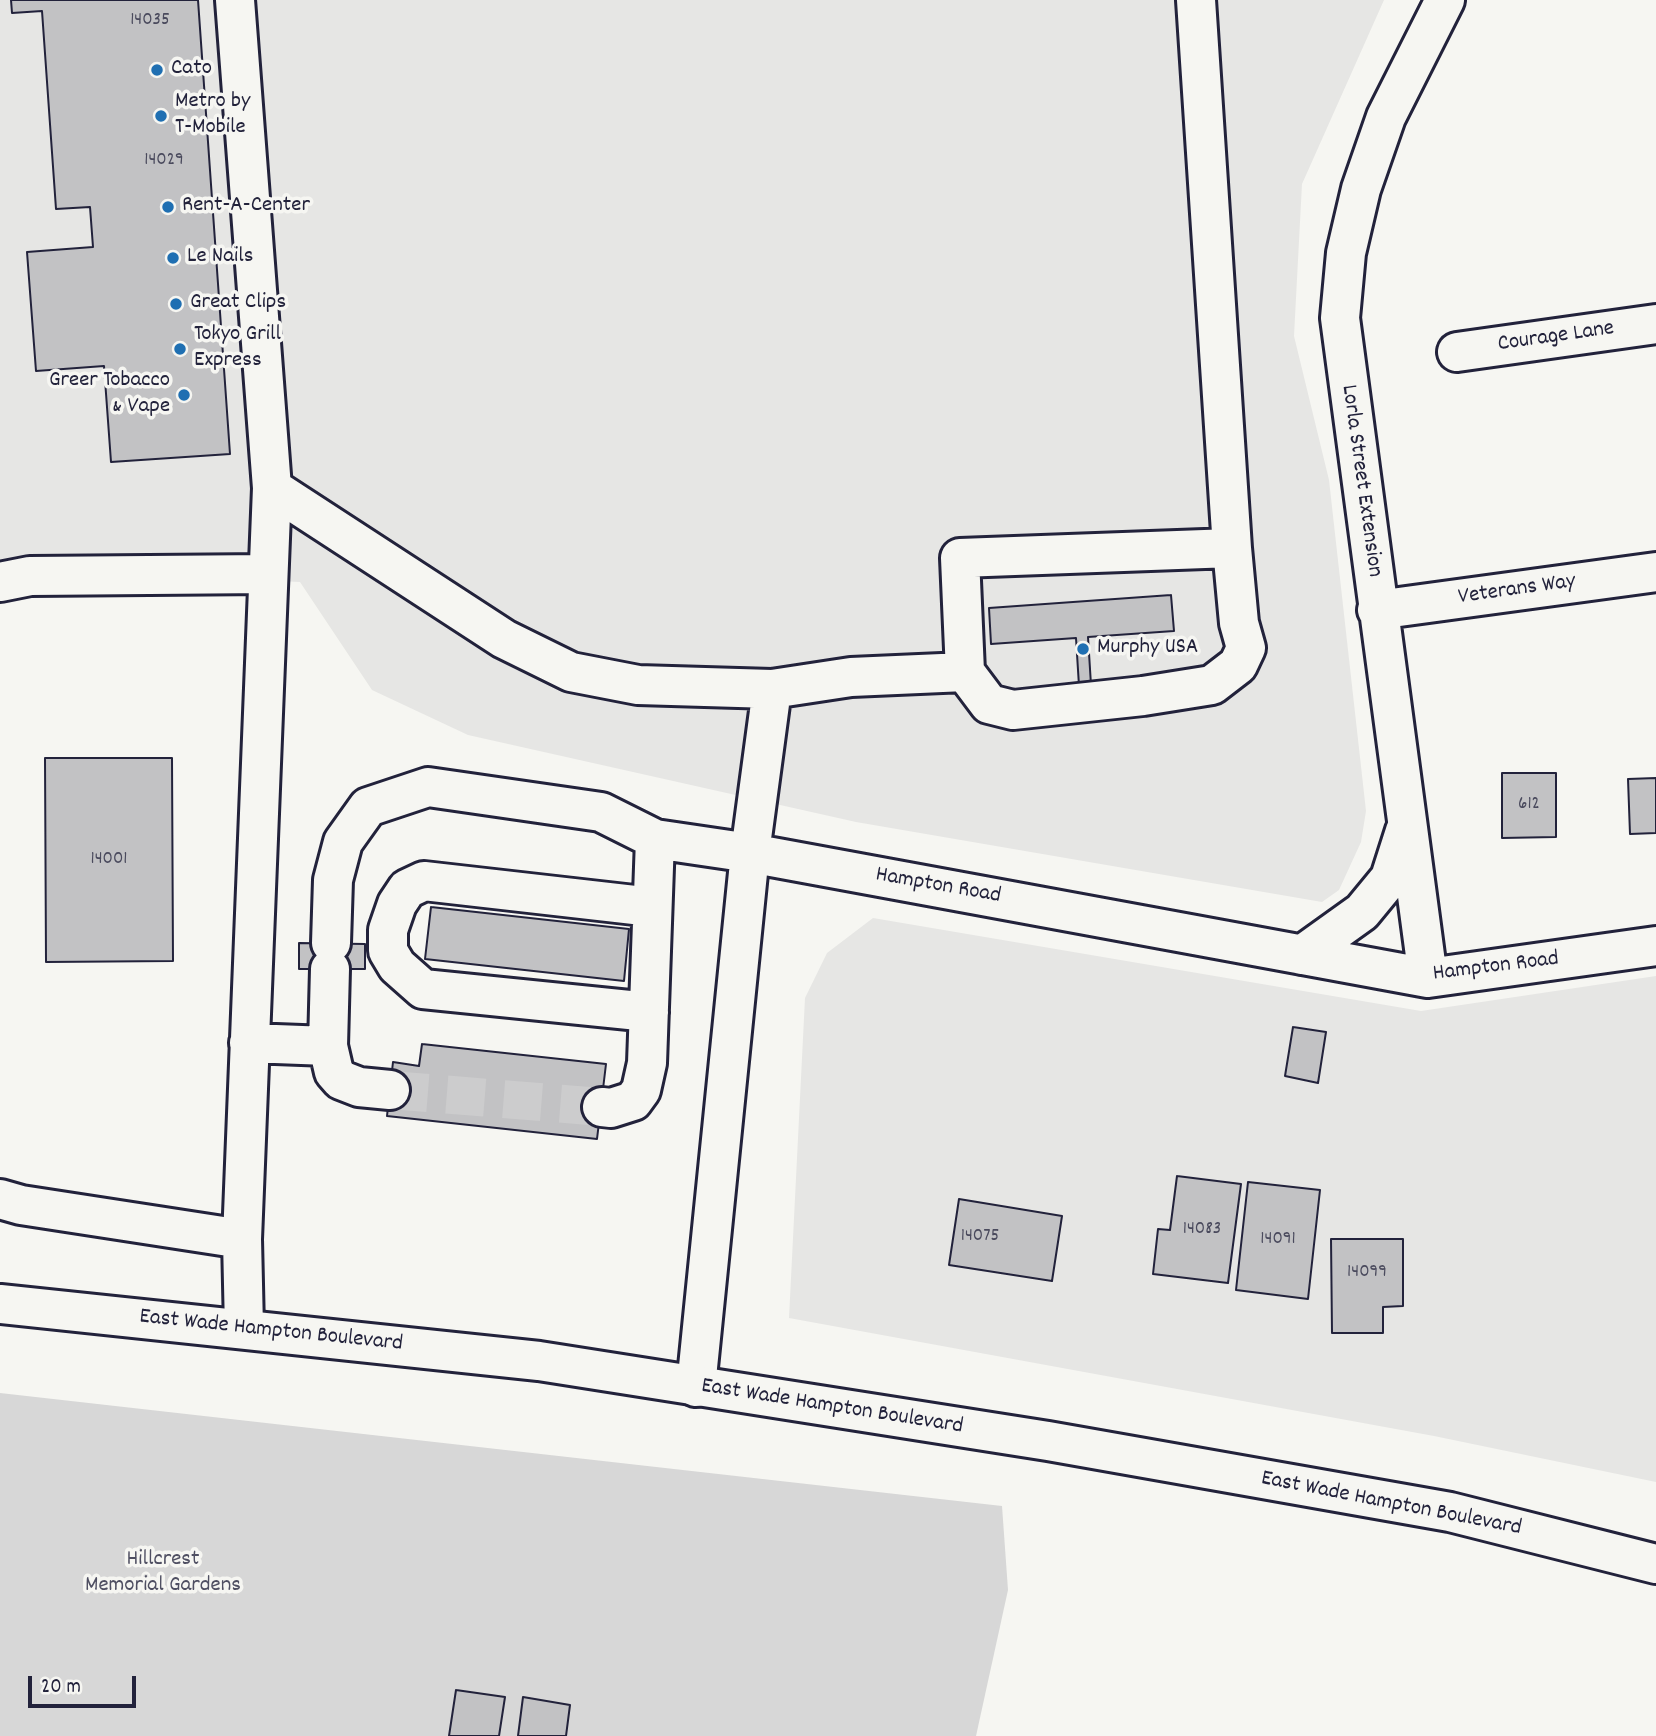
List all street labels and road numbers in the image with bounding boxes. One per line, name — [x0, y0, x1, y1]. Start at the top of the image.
street label: Courage Lane — [1496, 316, 1616, 360]
street label: Lorla Street Extension — [1333, 383, 1387, 579]
street label: Veterans Way — [1457, 569, 1577, 613]
street label: Hampton Road — [873, 862, 1003, 912]
street label: Hampton Road — [1431, 947, 1561, 989]
street label: East Wade Hampton Boulevard — [138, 1304, 404, 1360]
street label: East Wade Hampton Boulevard — [699, 1374, 965, 1442]
street label: East Wade Hampton Boulevard — [1258, 1466, 1524, 1544]

